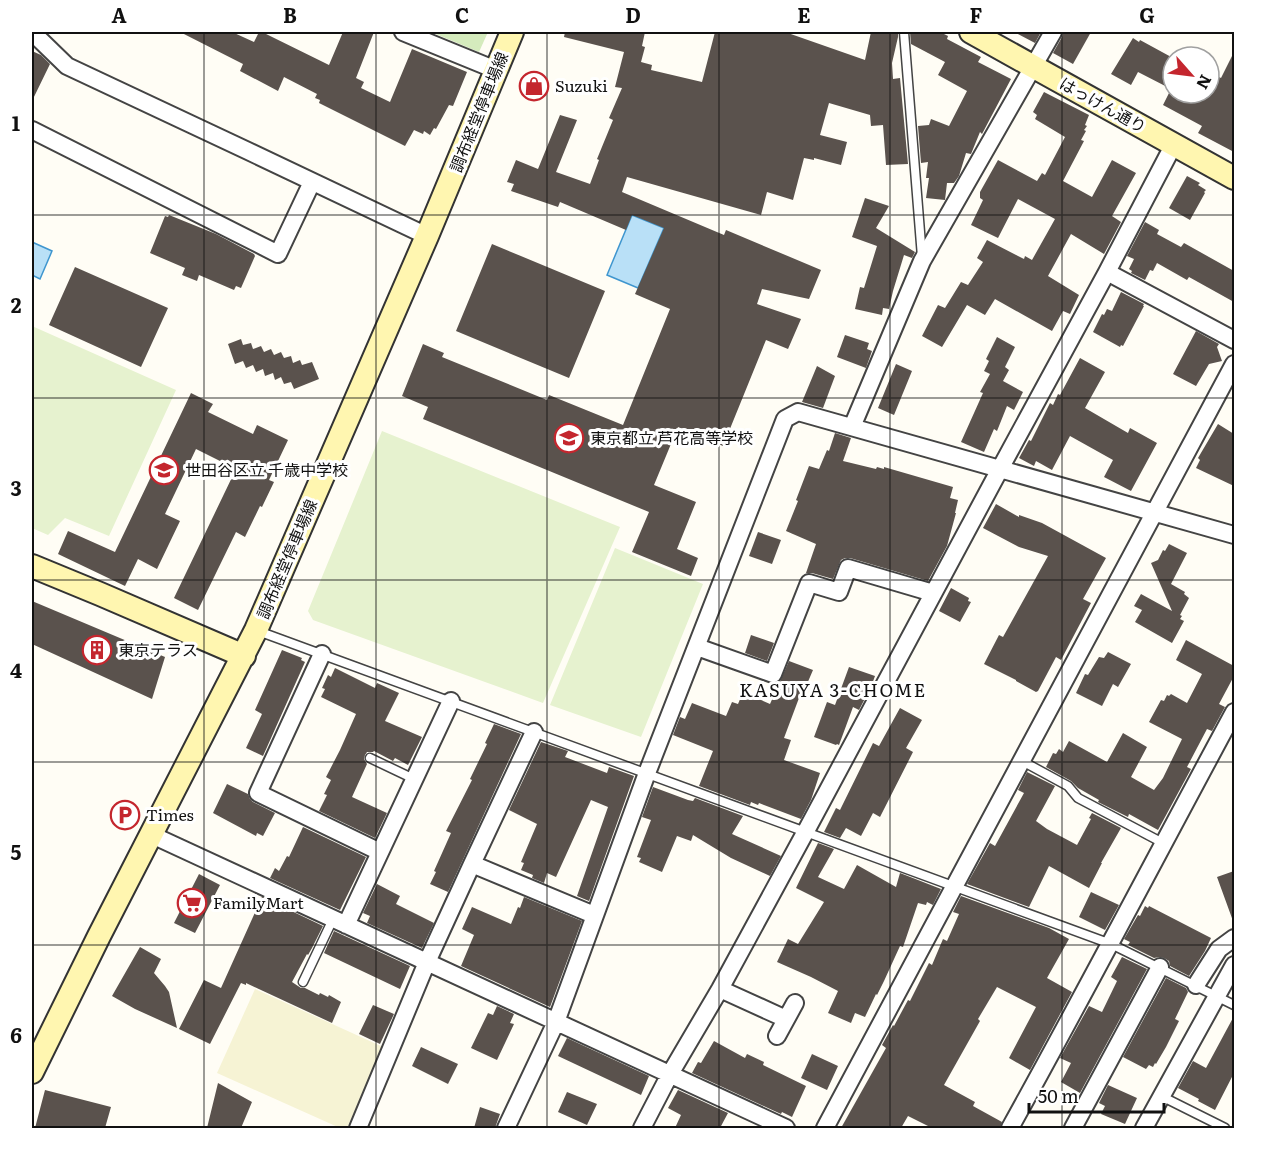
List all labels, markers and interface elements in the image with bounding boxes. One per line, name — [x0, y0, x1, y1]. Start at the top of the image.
text: A — [111, 0, 127, 29]
text: B — [283, 0, 297, 29]
text: C — [455, 0, 469, 29]
text: D — [625, 0, 641, 29]
text: E — [797, 0, 811, 29]
text: F — [970, 0, 983, 29]
text: G — [1139, 0, 1155, 29]
north arrow — [1161, 45, 1221, 105]
street label: 調布経堂停車場線 — [443, 48, 513, 175]
shop icon: Suzuki — [518, 70, 550, 102]
street label: はっけん通り — [1056, 70, 1151, 138]
text: N — [1191, 71, 1219, 94]
place label: Suzuki — [555, 73, 608, 97]
text: 1 — [12, 107, 20, 137]
text: 2 — [11, 289, 22, 319]
school or university icon: 東京都立 芦花高等学校 — [553, 422, 585, 454]
place label: 東京都立 芦花高等学校 — [590, 425, 753, 449]
school or university icon: 世田谷区立 千歳中学校 — [148, 454, 180, 486]
place label: 世田谷区立 千歳中学校 — [185, 457, 348, 481]
text: 3 — [10, 472, 22, 502]
street label: 調布経堂停車場線 — [250, 495, 322, 622]
building icon: 東京テラス — [81, 634, 113, 666]
place label: 東京テラス — [118, 637, 198, 661]
text: 4 — [10, 654, 22, 684]
district label: KASUYA 3-CHOME — [739, 676, 927, 703]
parking icon: Times — [109, 799, 141, 831]
place label: Times — [146, 802, 194, 826]
text: 5 — [11, 836, 22, 866]
supermarket icon: FamilyMart — [176, 887, 208, 919]
place label: FamilyMart — [213, 890, 304, 914]
text: 6 — [10, 1019, 22, 1049]
scale bar — [1029, 1076, 1164, 1114]
text: 50 m — [1038, 1082, 1079, 1109]

